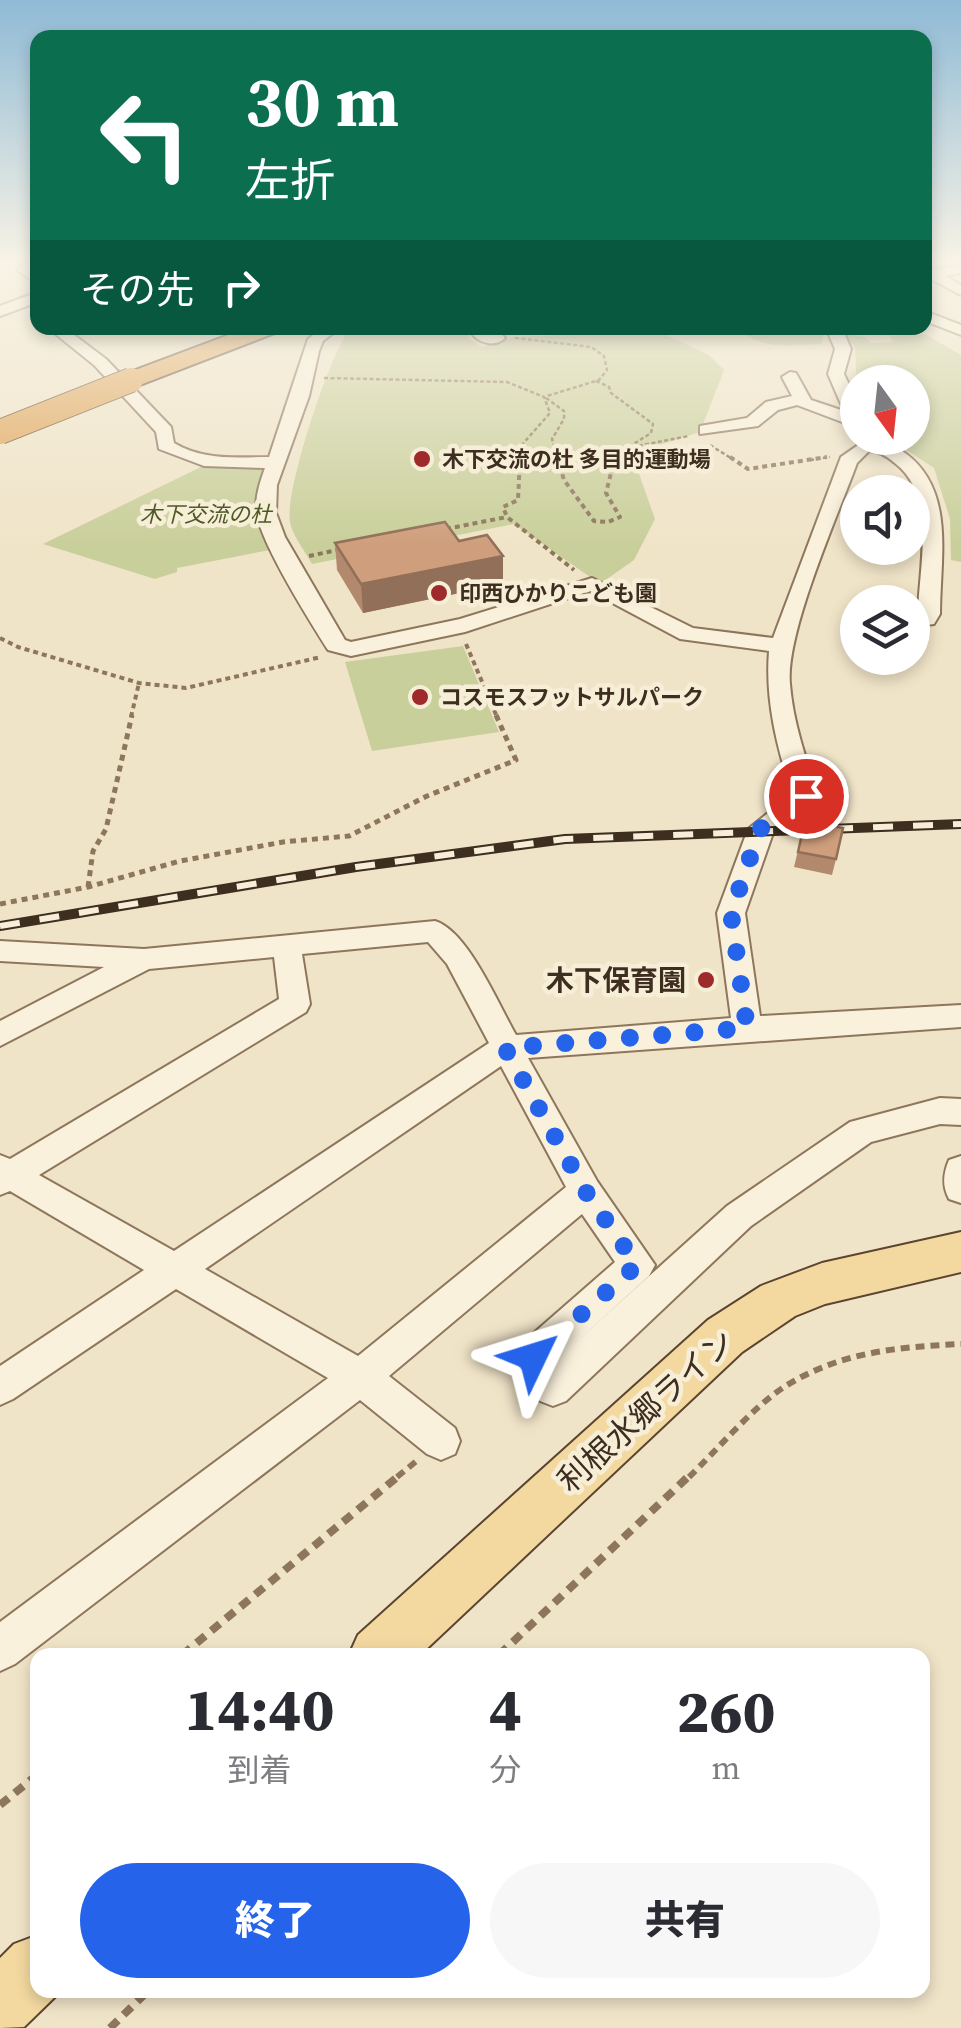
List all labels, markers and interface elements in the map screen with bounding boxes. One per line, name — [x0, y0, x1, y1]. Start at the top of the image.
text: 30 m — [245, 53, 399, 149]
icon: left — [80, 70, 210, 200]
text: 左折 — [245, 149, 335, 211]
icon: right — [214, 260, 269, 315]
text: その先 — [80, 264, 194, 316]
north arrow — [840, 365, 930, 455]
map controls — [840, 365, 930, 675]
place label: 木下交流の杜 多目的運動場 — [442, 444, 711, 474]
marker: 木下交流の杜 多目的運動場 — [411, 448, 433, 470]
button: sound — [840, 475, 930, 565]
park label: 木下交流の杜 — [140, 499, 274, 529]
place label: 印西ひかりこども園 — [459, 578, 657, 608]
marker: 印西ひかりこども園 — [428, 582, 450, 604]
button: layers — [840, 585, 930, 675]
place label: コスモスフットサルパーク — [440, 682, 704, 712]
marker: コスモスフットサルパーク — [409, 686, 431, 708]
pin — [764, 754, 849, 839]
icon: arrive — [779, 769, 834, 824]
place label: 木下保育園 — [546, 961, 686, 999]
marker: 木下保育園 — [695, 969, 717, 991]
position arrow — [481, 1305, 585, 1409]
street label: 利根水郷ライン — [548, 1320, 744, 1502]
text: 14:40 — [184, 1668, 335, 1750]
text: 4 — [489, 1668, 522, 1750]
text: 260 — [676, 1670, 776, 1752]
text: m — [712, 1746, 740, 1790]
text: 到着 — [227, 1748, 292, 1792]
text: 分 — [490, 1748, 522, 1792]
button: 終了 — [80, 1863, 470, 1978]
button: 共有 — [490, 1863, 880, 1978]

